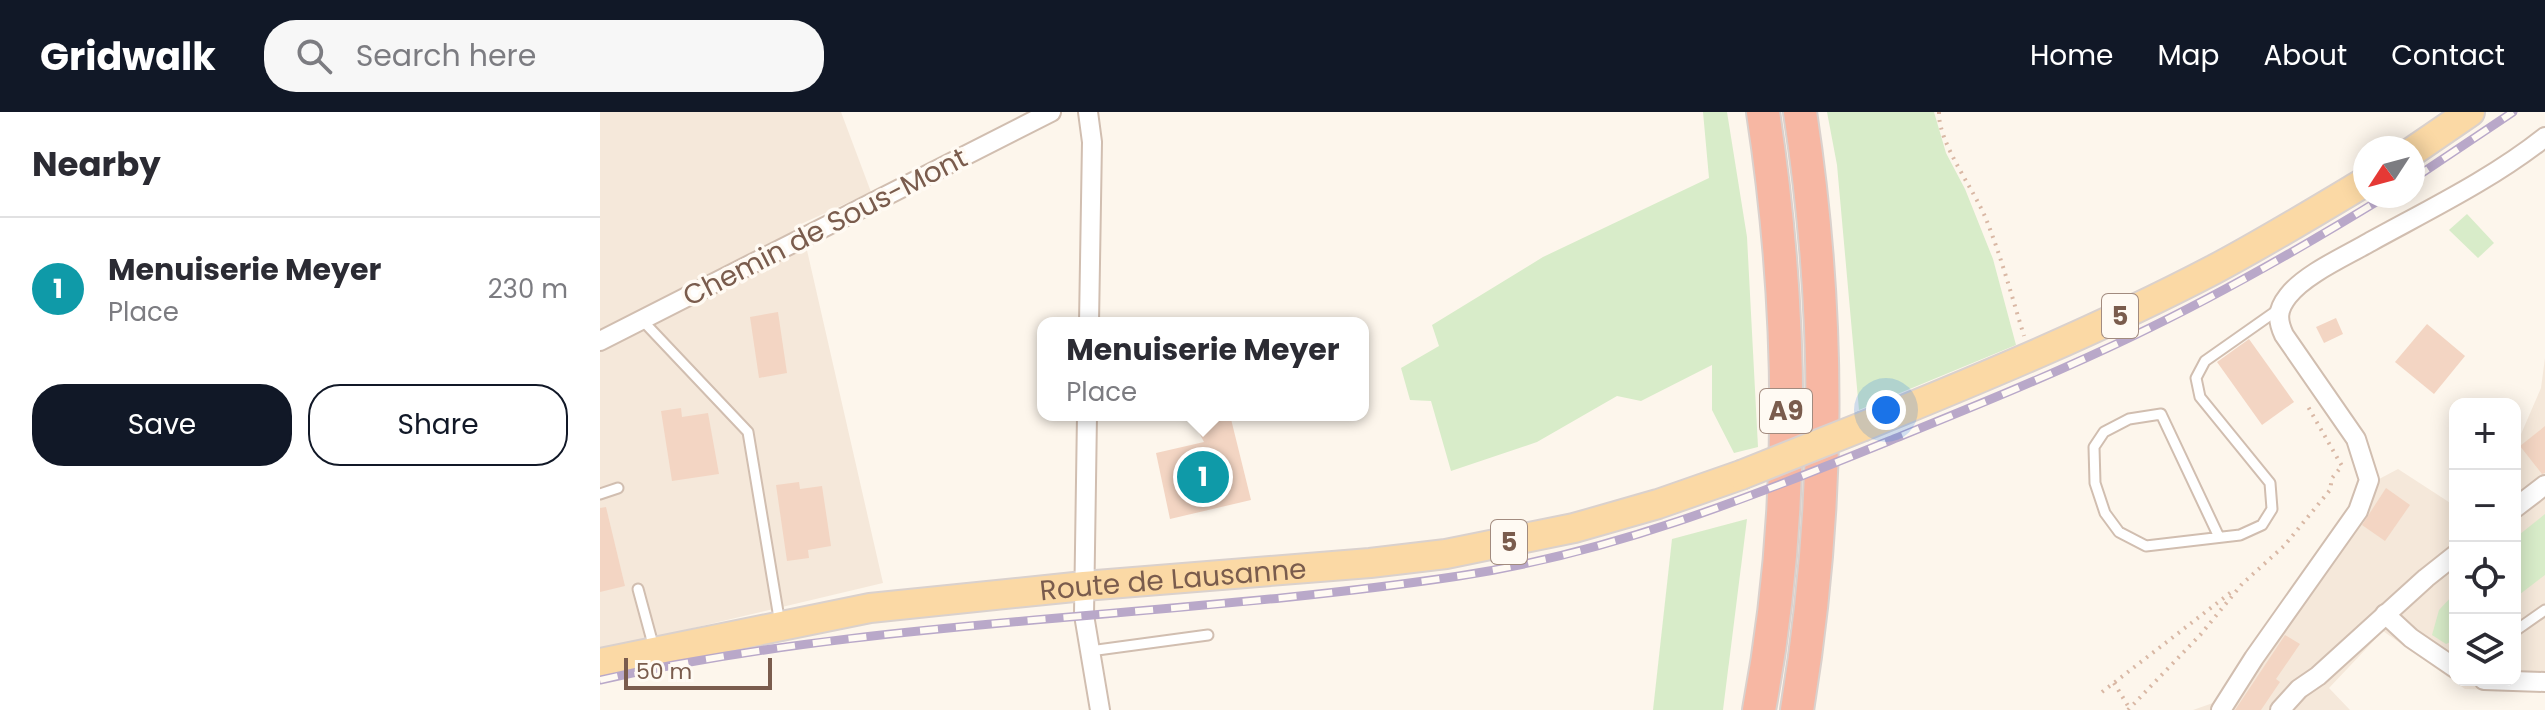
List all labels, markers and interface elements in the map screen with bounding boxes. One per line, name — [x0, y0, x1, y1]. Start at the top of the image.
search box — [264, 20, 824, 92]
text: Gridwalk — [40, 30, 216, 83]
icon: search — [292, 34, 336, 78]
text: Search here — [356, 34, 536, 77]
text: Home — [2030, 36, 2113, 75]
text: Map — [2157, 36, 2219, 75]
text: About — [2263, 36, 2347, 75]
text: Contact — [2391, 36, 2505, 75]
north arrow — [2353, 136, 2425, 208]
street label: Chemin de Sous-Mont — [676, 138, 974, 316]
text: Nearby — [32, 140, 161, 188]
text: Menuiserie Meyer — [108, 248, 381, 291]
text: 1 — [53, 271, 63, 307]
text: 230 m — [488, 271, 568, 307]
text: Place — [108, 294, 179, 330]
road number: 5 — [2102, 294, 2138, 338]
popup — [1037, 317, 1369, 421]
text: Menuiserie Meyer — [1066, 328, 1340, 371]
text: Place — [1066, 374, 1137, 410]
button: Save — [32, 384, 292, 466]
button: Share — [308, 384, 568, 466]
road number: A9 — [1760, 389, 1812, 433]
your location — [1866, 390, 1906, 430]
map controls — [2449, 398, 2521, 686]
button: + — [2449, 398, 2521, 470]
pin: 1 — [1177, 447, 1229, 507]
button: − — [2449, 470, 2521, 542]
road number: 5 — [1491, 520, 1527, 564]
button: locate — [2449, 542, 2521, 614]
street label: Route de Lausanne — [1038, 549, 1308, 610]
button: layers — [2449, 614, 2521, 686]
scale bar — [624, 654, 772, 690]
text: 50 m — [636, 656, 692, 687]

